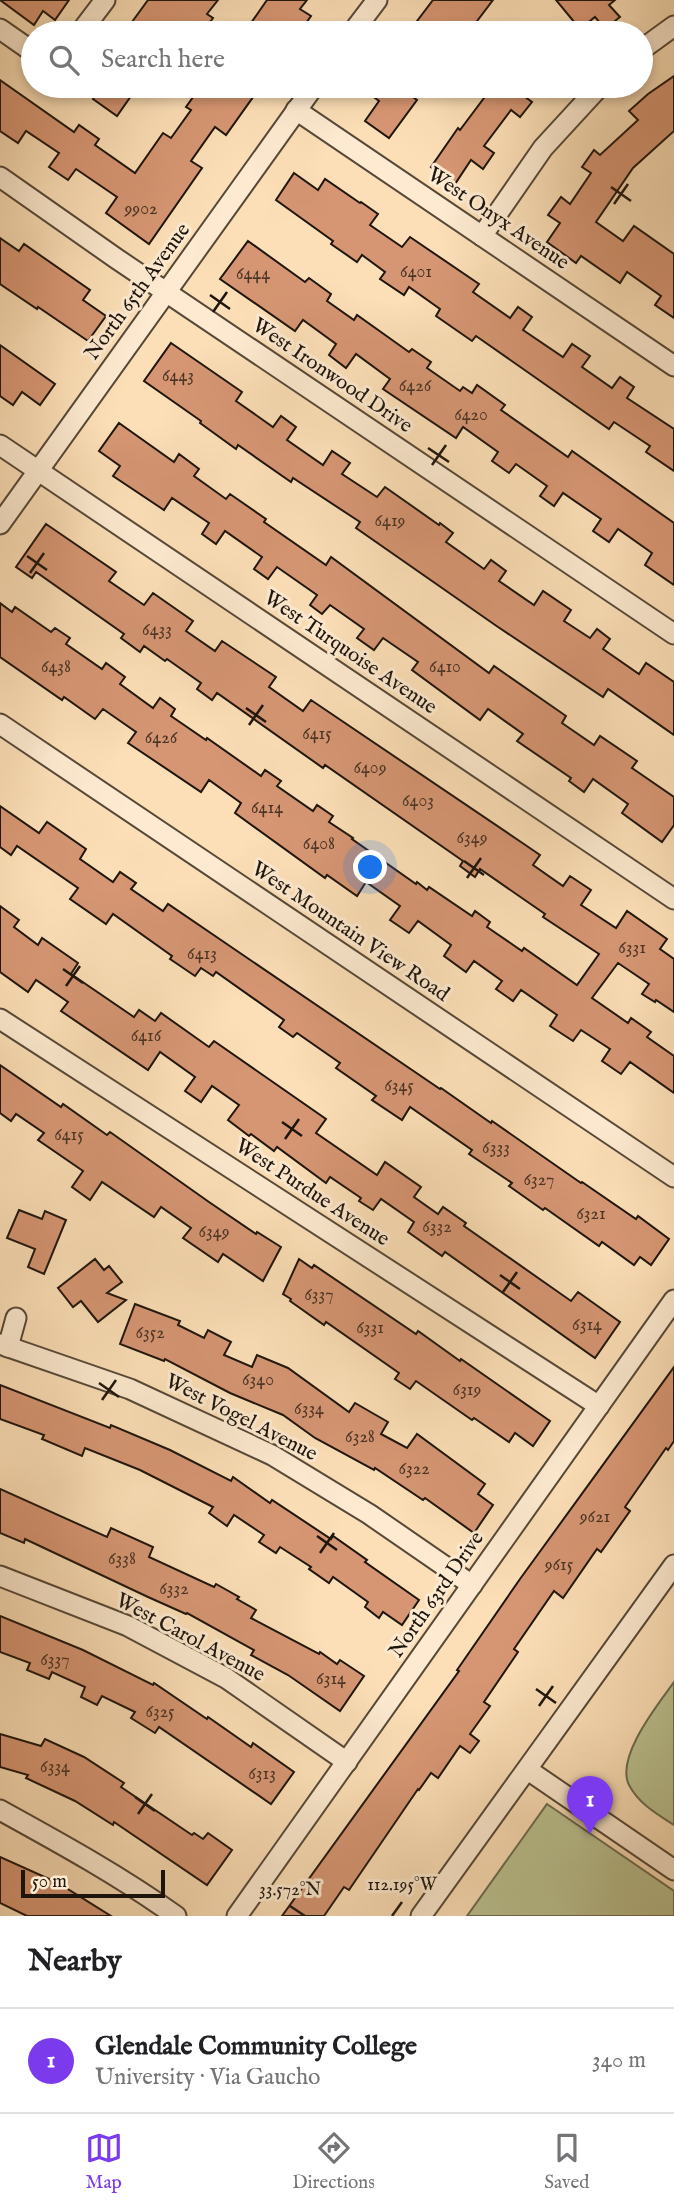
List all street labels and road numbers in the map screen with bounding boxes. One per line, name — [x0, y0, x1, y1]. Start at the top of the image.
street label: West Onyx Avenue — [422, 162, 574, 277]
street label: North 65th Avenue — [79, 218, 197, 366]
street label: West Ironwood Drive — [247, 312, 418, 440]
street label: West Turquoise Avenue — [258, 585, 442, 721]
street label: West Mountain View Road — [246, 856, 455, 1009]
street label: West Purdue Avenue — [230, 1133, 395, 1253]
street label: West Vogel Avenue — [160, 1368, 322, 1468]
street label: North 63rd Drive — [383, 1526, 491, 1664]
street label: West Carol Avenue — [111, 1587, 270, 1689]

